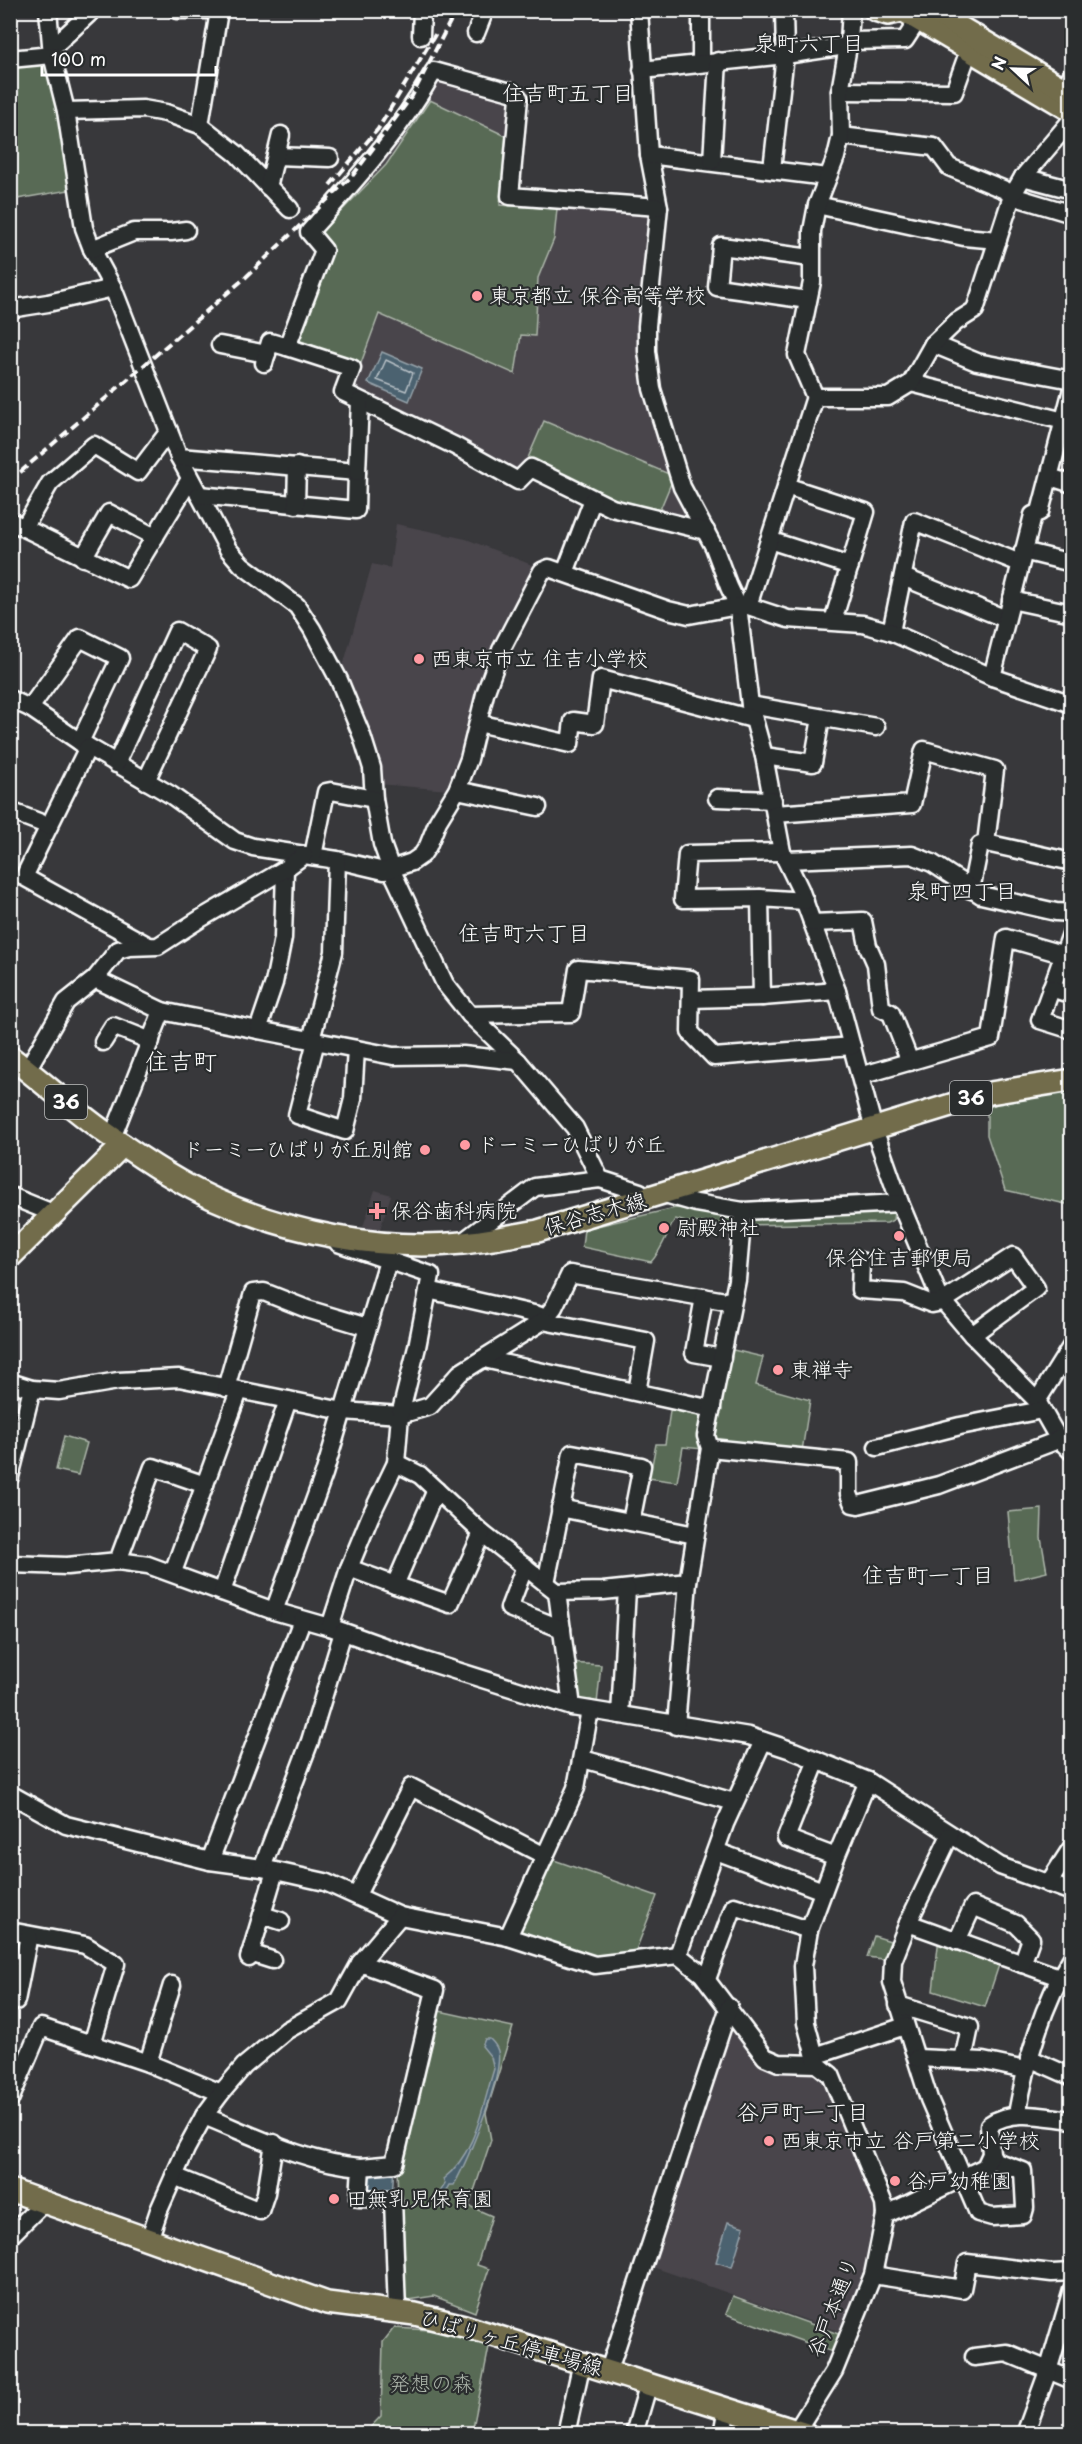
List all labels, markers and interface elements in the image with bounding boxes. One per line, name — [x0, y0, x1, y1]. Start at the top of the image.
district label: 泉町六丁目 — [754, 25, 864, 58]
scale bar — [42, 39, 216, 77]
north arrow — [983, 39, 1043, 99]
text: 100 m — [51, 45, 106, 72]
text: N — [985, 53, 1012, 73]
district label: 住吉町五丁目 — [502, 75, 634, 108]
place label: 東京都立 保谷高等学校 — [489, 278, 706, 310]
marker: 東京都立 保谷高等学校 — [470, 289, 484, 303]
place label: 西東京市立 住吉小学校 — [431, 641, 648, 673]
marker: 西東京市立 住吉小学校 — [412, 652, 426, 666]
district label: 泉町四丁目 — [907, 873, 1017, 906]
district label: 住吉町六丁目 — [458, 915, 590, 948]
district label: 住吉町 — [145, 1042, 217, 1078]
road number: 36 — [950, 1081, 992, 1115]
road number: 36 — [45, 1085, 87, 1119]
place label: ドーミーひばりが丘 — [477, 1127, 666, 1159]
place label: ドーミーひばりが丘別館 — [182, 1132, 413, 1164]
marker: ドーミーひばりが丘 — [458, 1138, 472, 1152]
marker: ドーミーひばりが丘別館 — [418, 1143, 432, 1157]
street label: 保谷志木線 — [540, 1182, 649, 1242]
place label: 保谷歯科病院 — [391, 1193, 517, 1225]
marker: 保谷歯科病院 — [368, 1202, 386, 1220]
place label: 尉殿神社 — [676, 1210, 760, 1242]
marker: 尉殿神社 — [657, 1221, 671, 1235]
marker: 保谷住吉郵便局 — [892, 1229, 906, 1243]
place label: 保谷住吉郵便局 — [826, 1240, 973, 1272]
place label: 東禅寺 — [790, 1352, 853, 1384]
marker: 東禅寺 — [771, 1363, 785, 1377]
district label: 住吉町一丁目 — [862, 1557, 994, 1590]
district label: 谷戸町一丁目 — [737, 2094, 869, 2127]
place label: 西東京市立 谷戸第二小学校 — [781, 2123, 1040, 2155]
marker: 西東京市立 谷戸第二小学校 — [762, 2134, 776, 2148]
place label: 谷戸幼稚園 — [907, 2163, 1012, 2195]
marker: 谷戸幼稚園 — [888, 2174, 902, 2188]
place label: 田無乳児保育園 — [346, 2181, 493, 2213]
marker: 田無乳児保育園 — [327, 2192, 341, 2206]
street label: 谷戸本通り — [797, 2252, 865, 2361]
street label: ひばりヶ丘停車場線 — [416, 2300, 607, 2383]
park label: 発想の森 — [389, 2366, 473, 2398]

